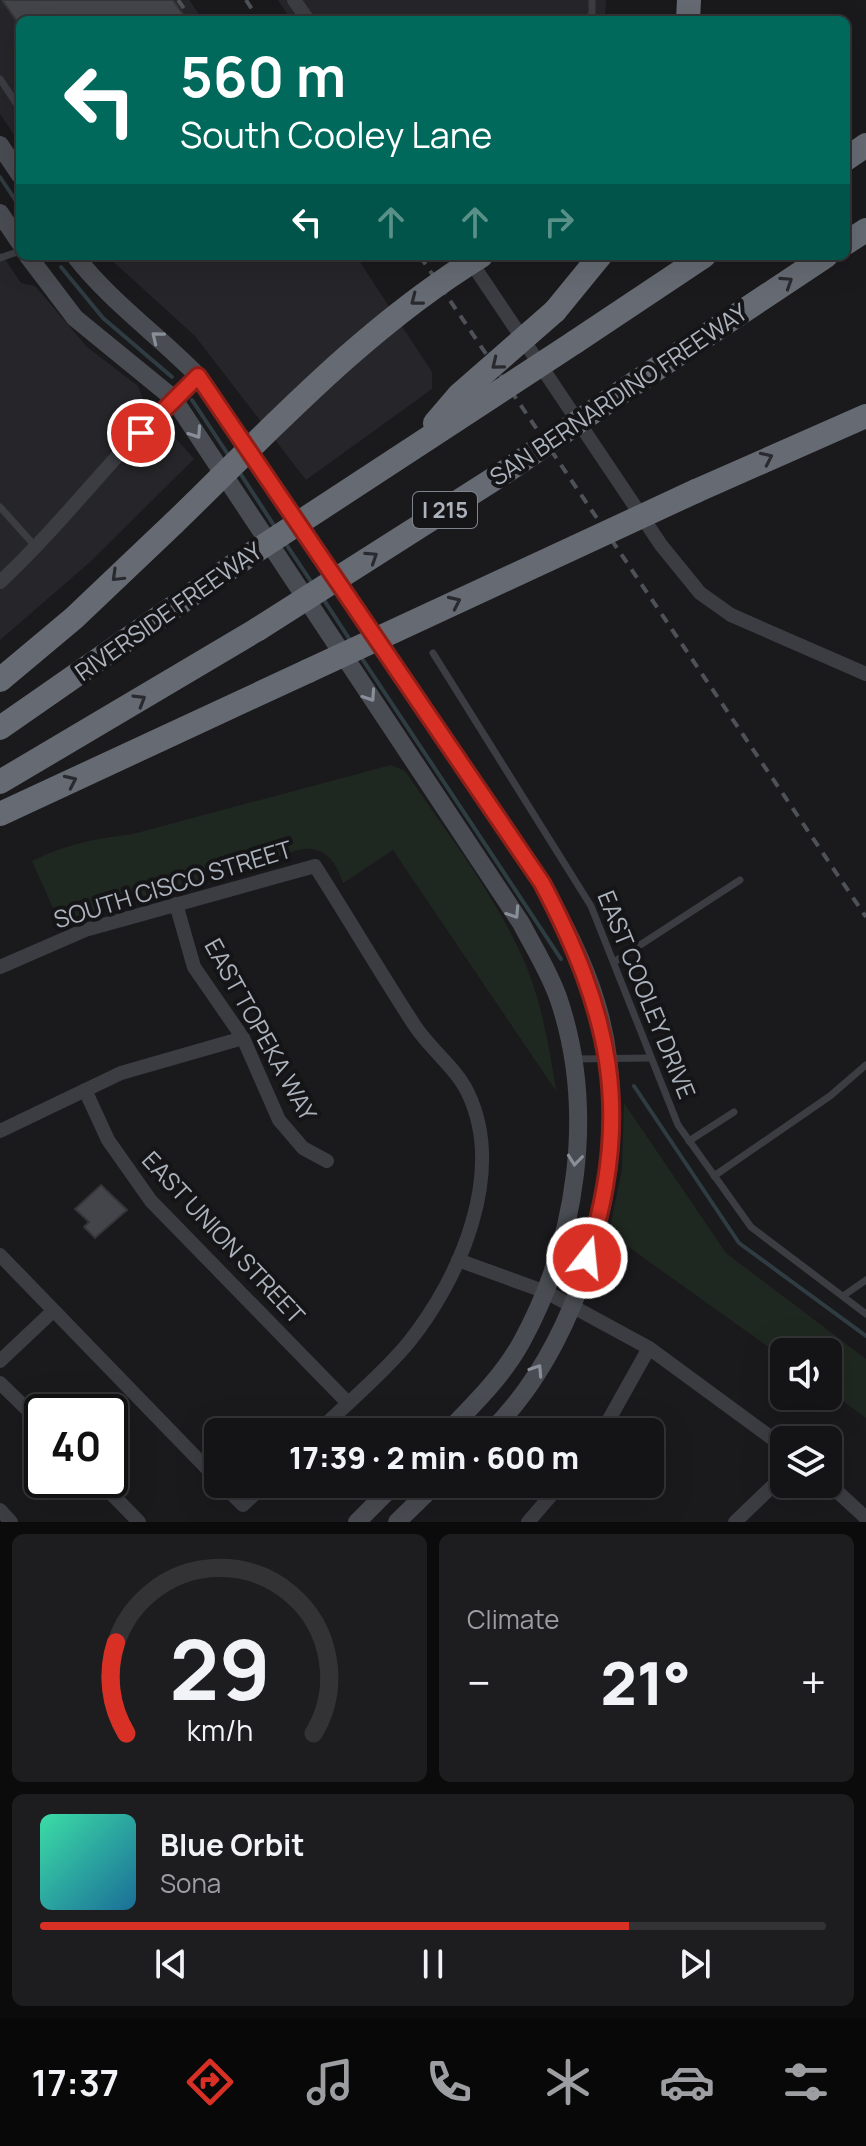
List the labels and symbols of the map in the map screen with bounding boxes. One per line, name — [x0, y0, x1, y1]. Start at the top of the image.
one-way arrow — [778, 277, 793, 292]
one-way arrow — [410, 290, 425, 304]
street label: SAN BERNARDINO FREEWAY — [483, 295, 754, 493]
one-way arrow — [152, 332, 166, 347]
one-way arrow — [491, 354, 506, 368]
pin — [107, 399, 175, 467]
one-way arrow — [186, 424, 201, 439]
one-way arrow — [759, 452, 773, 468]
road number: I 215 — [413, 492, 477, 528]
street label: RIVERSIDE FREEWAY — [68, 533, 269, 688]
one-way arrow — [363, 552, 378, 567]
one-way arrow — [112, 567, 126, 582]
one-way arrow — [447, 596, 462, 612]
one-way arrow — [361, 688, 376, 702]
one-way arrow — [131, 694, 146, 710]
one-way arrow — [62, 774, 77, 790]
street label: SOUTH CISCO STREET — [49, 831, 296, 936]
street label: EAST COOLEY DRIVE — [591, 886, 704, 1103]
one-way arrow — [505, 904, 520, 919]
street label: EAST TOPEKA WAY — [198, 932, 325, 1127]
street label: EAST UNION STREET — [135, 1143, 313, 1331]
one-way arrow — [567, 1154, 584, 1167]
position arrow — [545, 1216, 629, 1300]
one-way arrow — [527, 1364, 542, 1379]
speed limit sign: 40 — [24, 1394, 128, 1498]

